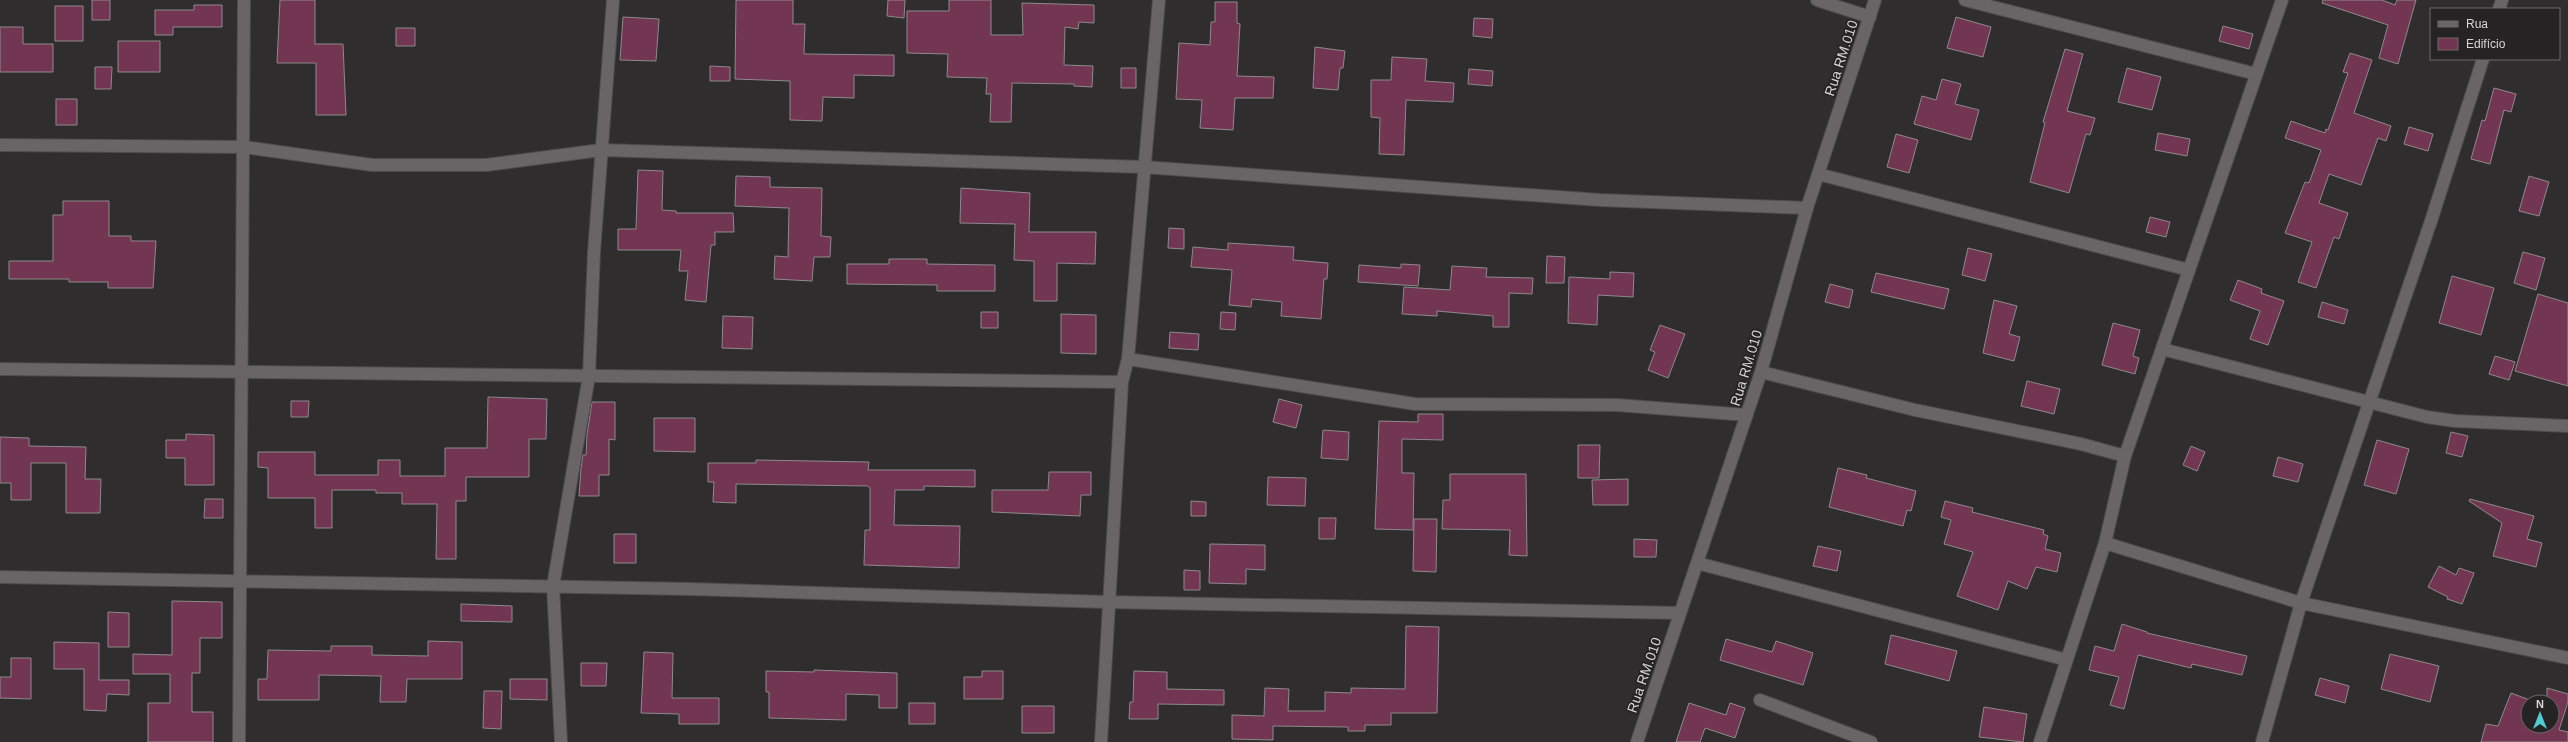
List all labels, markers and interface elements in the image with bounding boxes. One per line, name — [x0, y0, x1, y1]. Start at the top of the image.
legend — [2430, 8, 2560, 60]
text: Rua — [2466, 17, 2488, 31]
street label: Rua RM.010 — [1821, 18, 1861, 98]
text: Edifício — [2466, 37, 2506, 51]
street label: Rua RM.010 — [1727, 328, 1765, 408]
street label: Rua RM.010 — [1624, 635, 1664, 715]
north arrow — [2520, 694, 2560, 734]
text: N — [2536, 698, 2544, 710]

